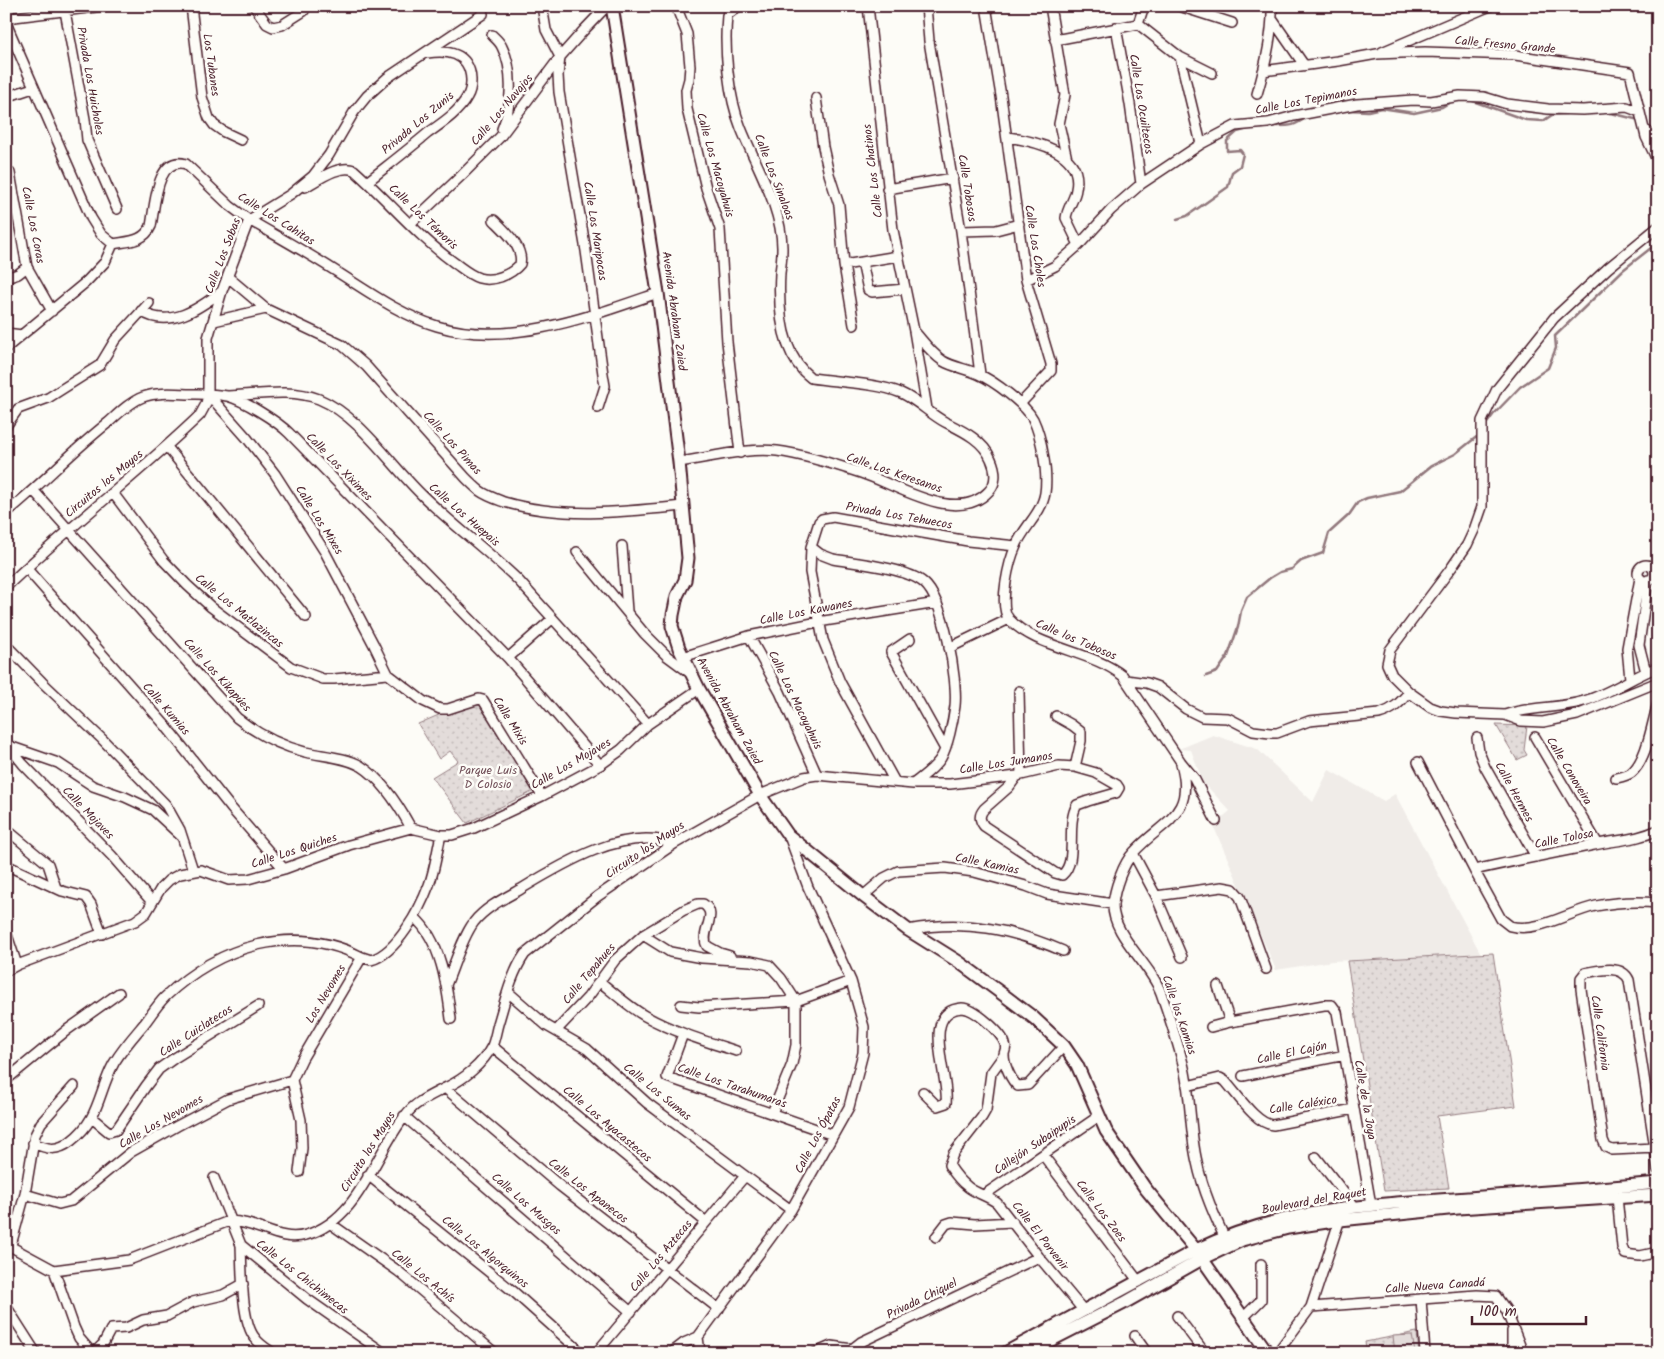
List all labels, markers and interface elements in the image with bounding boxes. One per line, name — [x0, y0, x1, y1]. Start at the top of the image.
street label: Privada Los Huicholes — [71, 25, 109, 137]
street label: Calle Fresno Grande — [1454, 31, 1557, 59]
street label: Los Tubanes — [197, 33, 225, 97]
street label: Calle Los Ocuiltecos — [1124, 53, 1158, 155]
street label: Calle Los Navajos — [466, 70, 538, 150]
street label: Calle Los Tepimanos — [1253, 82, 1359, 120]
street label: Privada Los Zunis — [377, 87, 459, 159]
street label: Calle Los Macoyahuis — [691, 110, 739, 220]
street label: Calle Los Chatinos — [858, 123, 888, 219]
street label: Calle Los Sinaloas — [749, 131, 799, 223]
street label: Calle Tobosos — [952, 153, 982, 223]
street label: Calle Los Témoris — [384, 180, 462, 254]
street label: Calle Los Maripocas — [578, 180, 612, 282]
street label: Calle Los Coras — [16, 185, 50, 265]
street label: Calle Los Cahitas — [234, 188, 318, 250]
street label: Calle Los Choles — [1019, 203, 1051, 289]
street label: Calle Los Sobas — [200, 215, 246, 297]
street label: Avenida Abraham Zaied — [656, 250, 692, 373]
street label: Calle Los Pimas — [418, 407, 486, 479]
street label: Calle Los Xiximes — [301, 428, 377, 506]
street label: Circuitos los Mayos — [61, 445, 147, 523]
street label: Calle Los Keresanos — [843, 448, 945, 498]
street label: Calle Los Huepais — [424, 479, 504, 551]
street label: Calle Los Mixes — [290, 482, 348, 558]
street label: Privada Los Tehuecos — [844, 497, 954, 535]
street label: Calle Los Matlazincas — [190, 569, 288, 653]
street label: Calle Los Kawanes — [758, 594, 854, 630]
street label: Calle los Tobosos — [1032, 614, 1120, 666]
street label: Calle Los Kikapúes — [178, 634, 256, 716]
street label: Calle Los Macoyahuis — [763, 647, 827, 753]
street label: Avenida Abraham Zaied — [692, 654, 767, 769]
street label: Calle Kumias — [138, 678, 194, 740]
street label: Calle Mixis — [488, 693, 532, 749]
street label: Calle Los Mojaves — [527, 733, 615, 795]
street label: Calle Conoveira — [1541, 733, 1597, 809]
street label: Calle Los Jumanos — [958, 746, 1054, 780]
street label: Calle Hermes — [1490, 758, 1538, 826]
park label: Parque Luis D Colosio — [459, 761, 517, 794]
street label: Calle Mojaves — [58, 782, 118, 844]
street label: Circuito los Mayos — [601, 816, 689, 884]
street label: Calle Tolosa — [1533, 824, 1596, 854]
street label: Calle Los Quiches — [249, 828, 339, 874]
street label: Calle Kamias — [953, 848, 1021, 880]
street label: Calle Tepahues — [558, 939, 620, 1009]
street label: Los Nevomes — [301, 961, 351, 1027]
street label: Calle los Kamias — [1156, 973, 1202, 1057]
street label: Calle California — [1585, 994, 1615, 1072]
street label: Calle Cuiclatecos — [155, 1000, 237, 1062]
street label: Calle El Cajón — [1255, 1036, 1329, 1070]
street label: Calle Los Sumas — [619, 1058, 695, 1126]
street label: Calle Los Tarahumaras — [675, 1058, 789, 1114]
street label: Calle de la Joya — [1349, 1059, 1381, 1142]
street label: Calle Los Ayacastecos — [558, 1081, 656, 1167]
street label: Calle Los Nevomes — [115, 1090, 207, 1154]
street label: Calle Caléxico — [1268, 1090, 1338, 1120]
street label: Calle Los Ópatas — [790, 1093, 846, 1177]
street label: Circuito los Mayos — [335, 1108, 401, 1196]
street label: Callejón Subaipupis — [990, 1110, 1080, 1180]
street label: Calle Los Apanecos — [544, 1154, 632, 1228]
street label: Calle Los Musgos — [487, 1168, 565, 1240]
street label: Calle Los Zoes — [1071, 1176, 1131, 1246]
street label: Boulevard del Raquet — [1260, 1182, 1368, 1220]
street label: Calle El Porvenir — [1007, 1197, 1074, 1275]
street label: Calle Los Algorquinos — [437, 1211, 533, 1293]
street label: Calle Los Aztecas — [625, 1216, 697, 1296]
street label: Calle Los Chichimecas — [252, 1235, 352, 1319]
street label: Calle Los Achís — [387, 1244, 459, 1308]
street label: Calle Nueva Canadá — [1384, 1273, 1487, 1299]
street label: Privada Chiquel — [883, 1274, 961, 1324]
scale bar — [1472, 1294, 1585, 1326]
text: 100 m — [1479, 1300, 1517, 1324]

